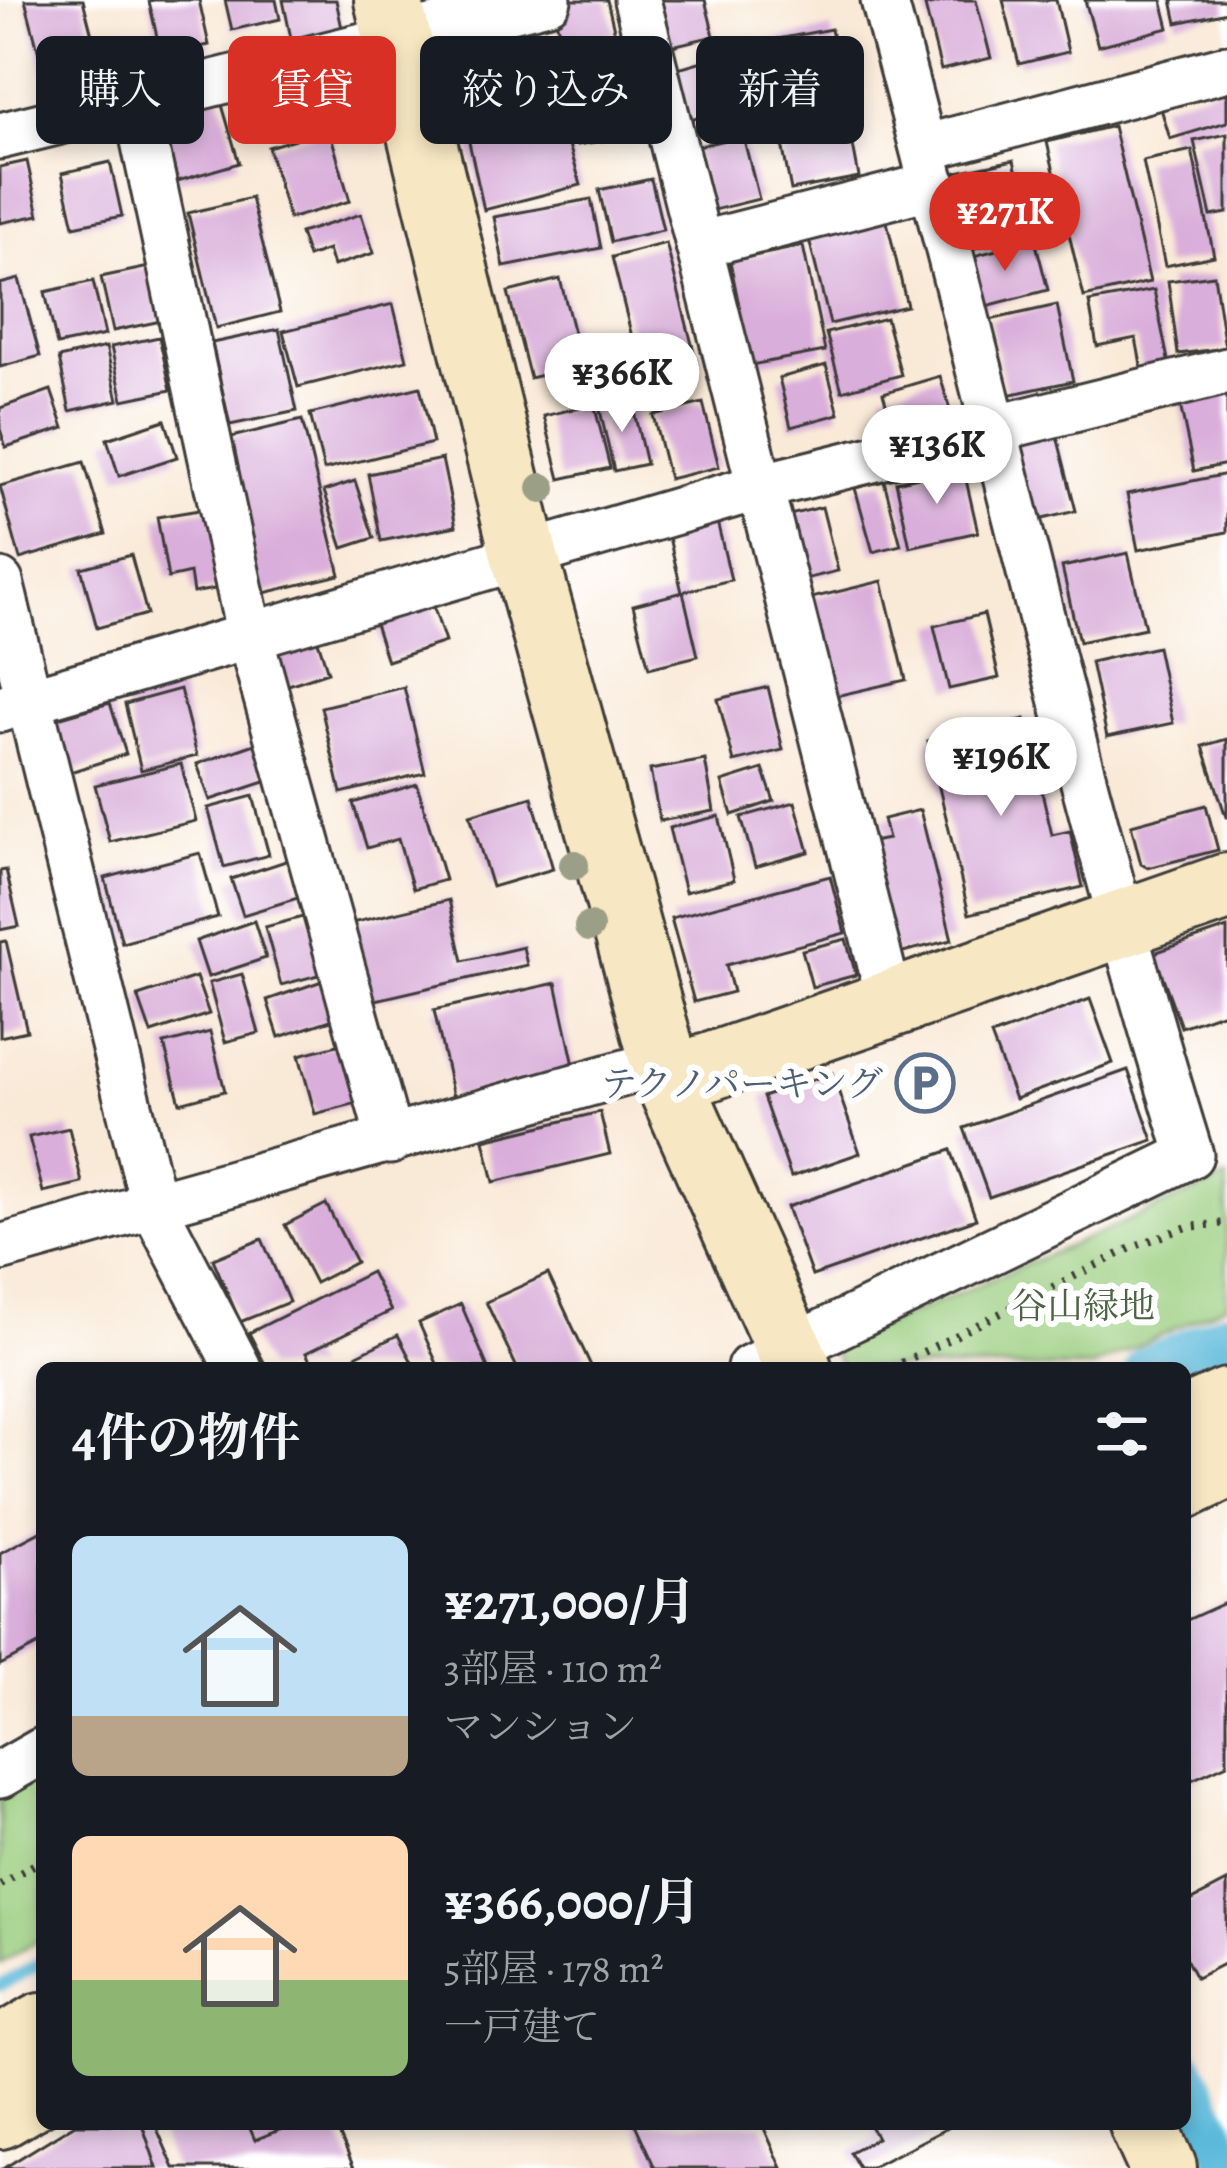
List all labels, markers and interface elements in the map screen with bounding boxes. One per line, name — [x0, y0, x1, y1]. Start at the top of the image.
chip: 購入 — [36, 36, 204, 144]
chip: 賃貸 — [228, 36, 396, 144]
chip: 絞り込み — [420, 36, 672, 144]
chip: 新着 — [696, 36, 864, 144]
pin: ¥271K — [921, 172, 1089, 274]
text: ¥271K — [956, 184, 1054, 237]
pin: ¥366K — [538, 333, 706, 435]
text: ¥366K — [571, 345, 673, 398]
pin: ¥136K — [853, 405, 1021, 507]
text: ¥136K — [889, 417, 985, 470]
pin: ¥196K — [917, 717, 1085, 819]
text: ¥196K — [952, 729, 1050, 782]
parking icon: テクノパーキング — [894, 1052, 956, 1114]
place label: テクノパーキング — [601, 1059, 883, 1108]
park label: 谷山緑地 — [1011, 1281, 1155, 1330]
icon: filters — [1089, 1401, 1155, 1467]
text: 4件の物件 — [72, 1403, 300, 1473]
text: ¥271,000/月 — [444, 1567, 696, 1637]
icon: home — [168, 1584, 312, 1728]
text: 3部屋 · 110 m² — [444, 1642, 662, 1695]
text: マンション — [444, 1700, 637, 1753]
text: ¥366,000/月 — [444, 1867, 701, 1937]
icon: home — [168, 1884, 312, 2028]
text: 5部屋 · 178 m² — [444, 1942, 664, 1995]
text: 一戸建て — [444, 2000, 600, 2053]

